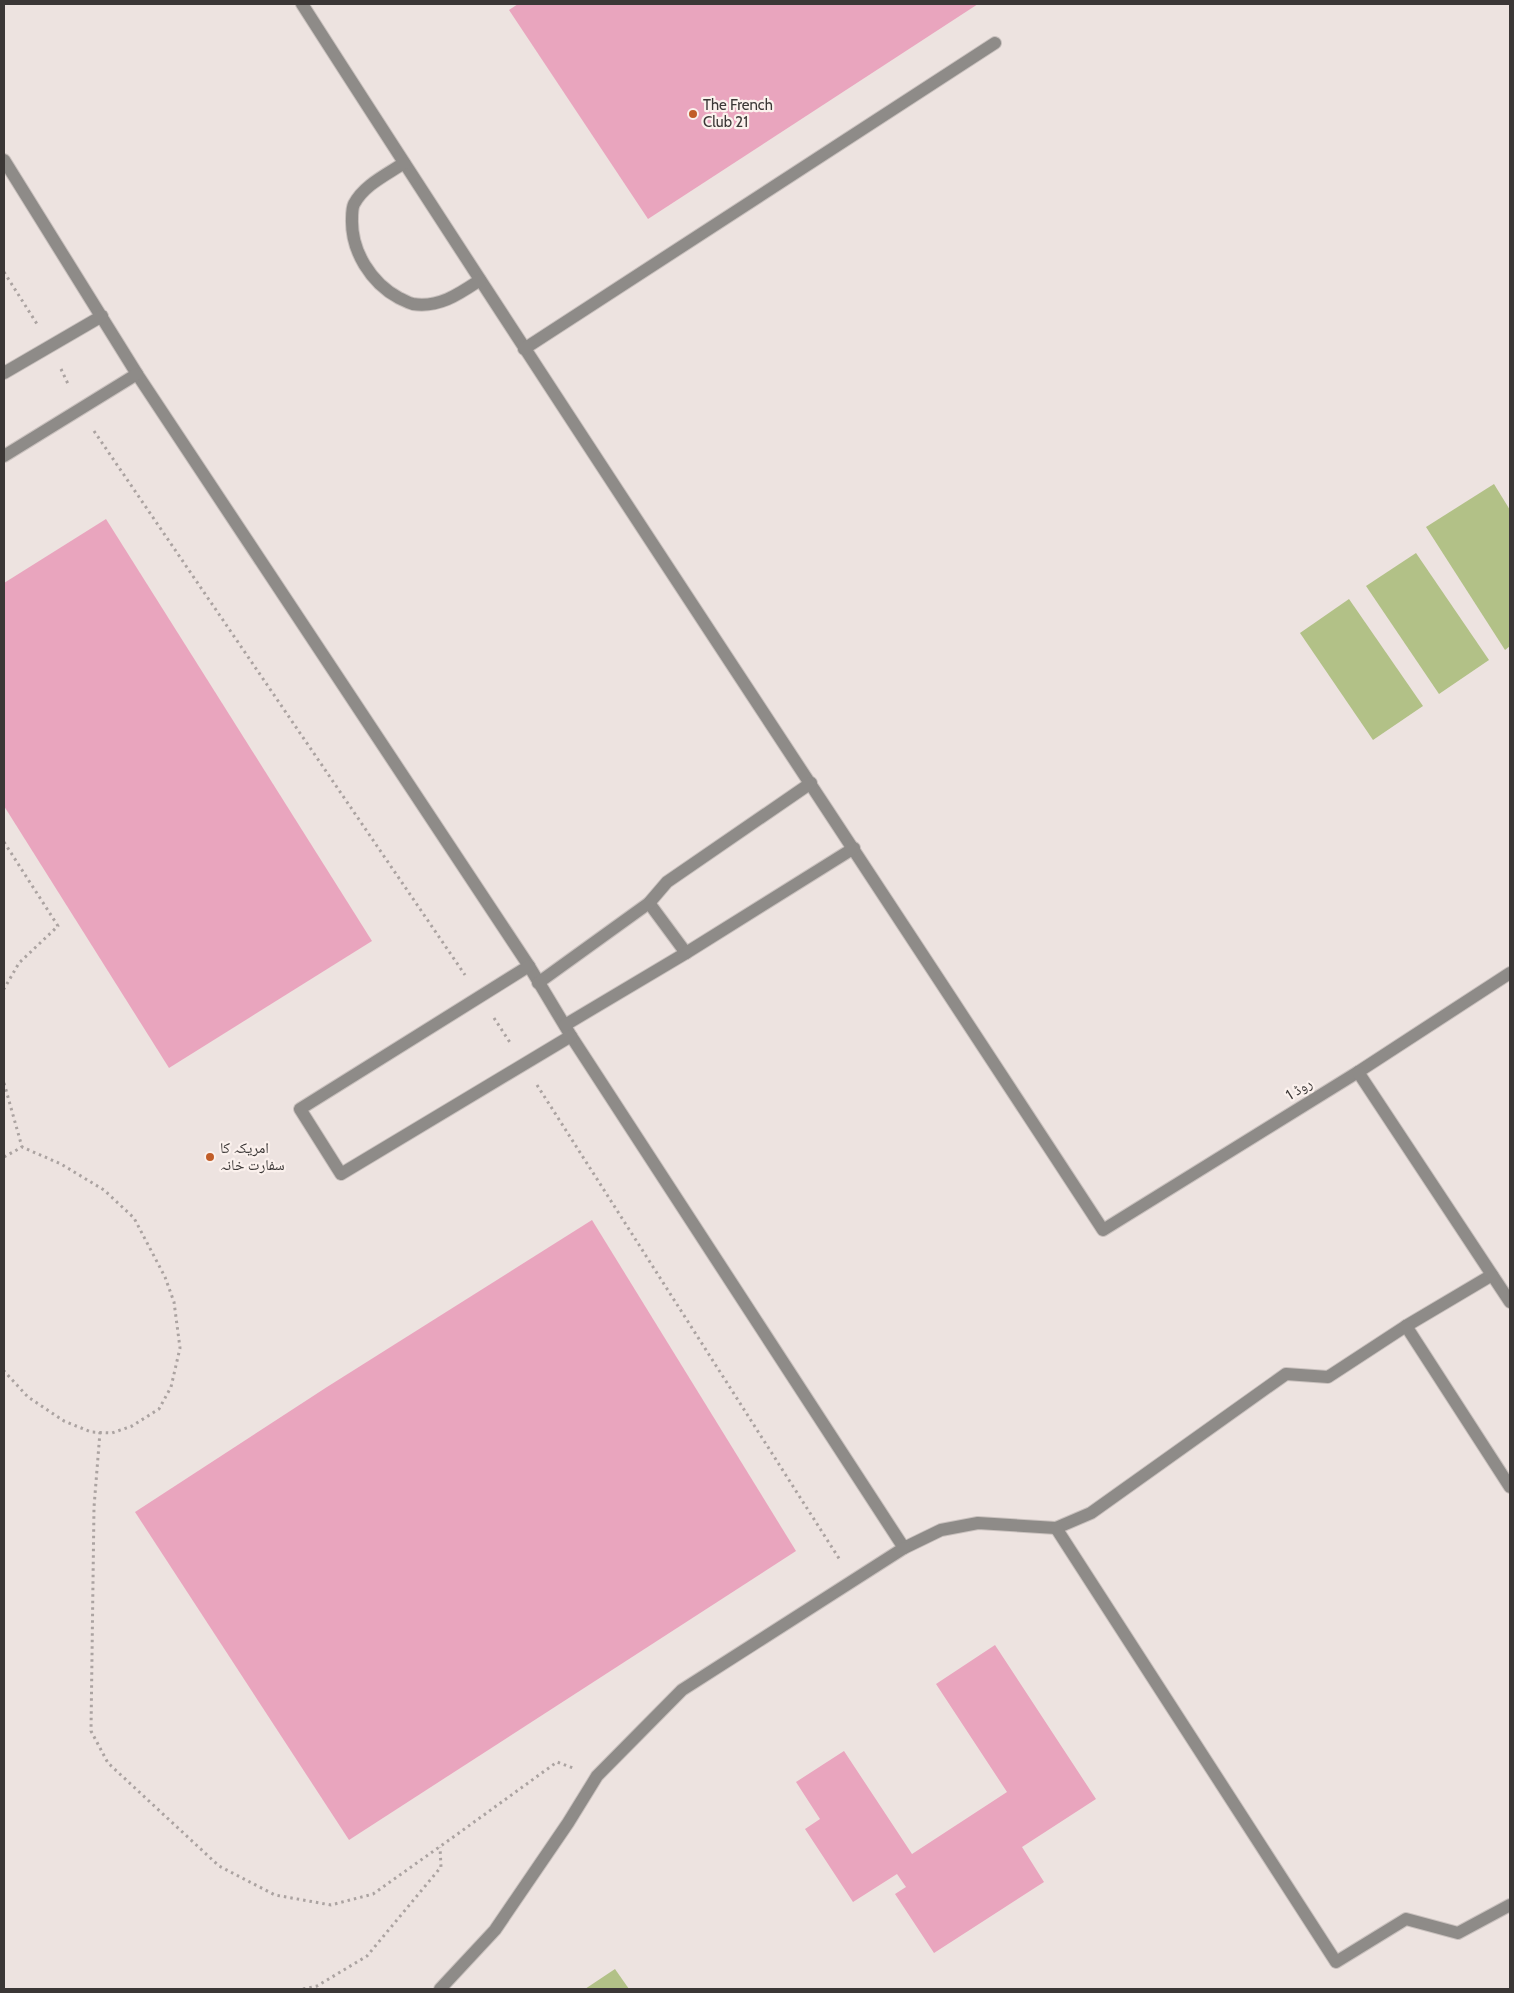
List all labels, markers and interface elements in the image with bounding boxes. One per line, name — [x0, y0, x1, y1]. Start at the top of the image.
place label: The French Club 21 — [703, 96, 773, 131]
marker: The French Club 21 — [687, 108, 699, 120]
street label: روڈ 1 — [1283, 1074, 1316, 1104]
place label: امریکہ کا سفارت خانہ — [220, 1139, 285, 1174]
marker: امریکہ کا سفارت خانہ — [204, 1151, 216, 1163]

